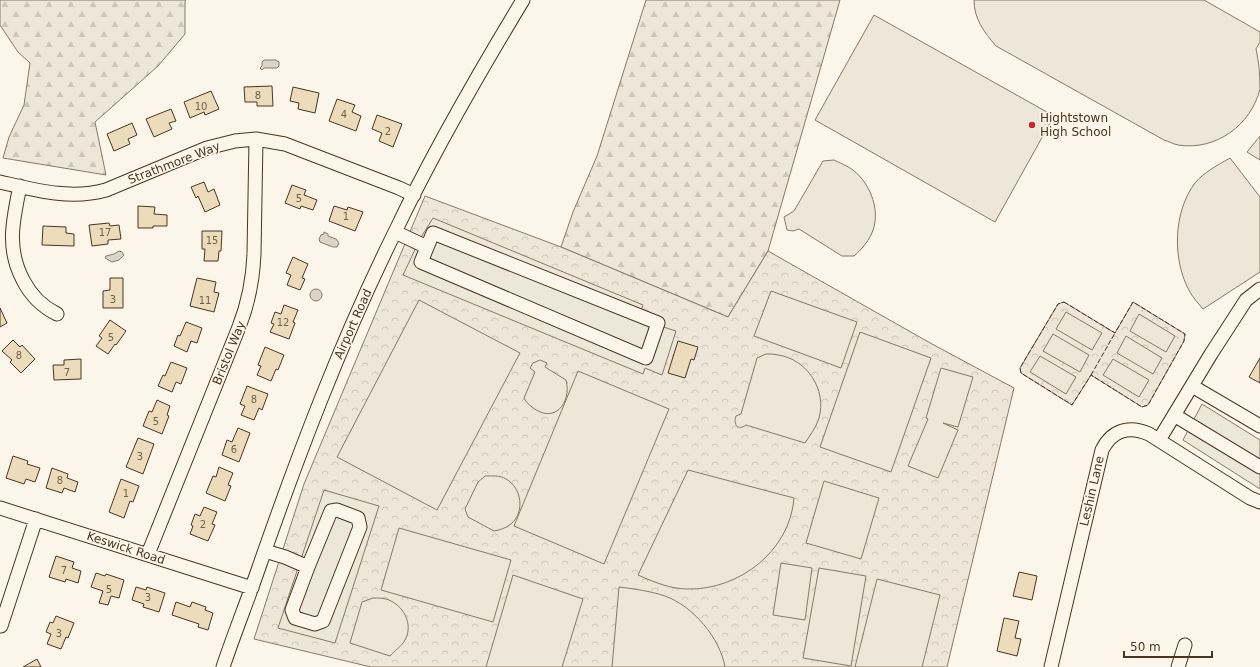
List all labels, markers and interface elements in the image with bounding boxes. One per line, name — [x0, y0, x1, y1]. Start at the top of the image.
house number: 8 — [255, 90, 261, 101]
house number: 10 — [195, 101, 207, 112]
house number: 4 — [341, 109, 347, 120]
place label: Hightstown High School — [1040, 111, 1111, 139]
marker: Hightstown High School — [1027, 120, 1037, 130]
house number: 2 — [385, 126, 391, 137]
street label: Strathmore Way — [126, 139, 222, 187]
house number: 5 — [296, 193, 302, 204]
house number: 1 — [343, 211, 349, 222]
house number: 17 — [99, 227, 111, 238]
house number: 15 — [206, 235, 218, 246]
street label: Airport Road — [331, 287, 375, 361]
house number: 3 — [110, 294, 116, 305]
house number: 11 — [199, 295, 211, 306]
house number: 12 — [277, 317, 289, 328]
street label: Bristol Way — [210, 319, 248, 387]
house number: 5 — [108, 332, 114, 343]
house number: 8 — [16, 350, 22, 361]
house number: 7 — [64, 367, 70, 378]
house number: 8 — [251, 394, 257, 405]
house number: 5 — [153, 416, 159, 427]
house number: 6 — [231, 444, 237, 455]
house number: 3 — [137, 451, 143, 462]
street label: Leshin Lane — [1077, 455, 1107, 527]
house number: 8 — [57, 475, 63, 486]
house number: 1 — [123, 488, 129, 499]
house number: 2 — [200, 519, 206, 530]
street label: Keswick Road — [85, 529, 167, 567]
house number: 7 — [61, 565, 67, 576]
house number: 5 — [106, 584, 112, 595]
house number: 3 — [145, 592, 151, 603]
house number: 3 — [56, 628, 62, 639]
scale bar — [1124, 633, 1212, 659]
text: 50 m — [1130, 640, 1161, 654]

